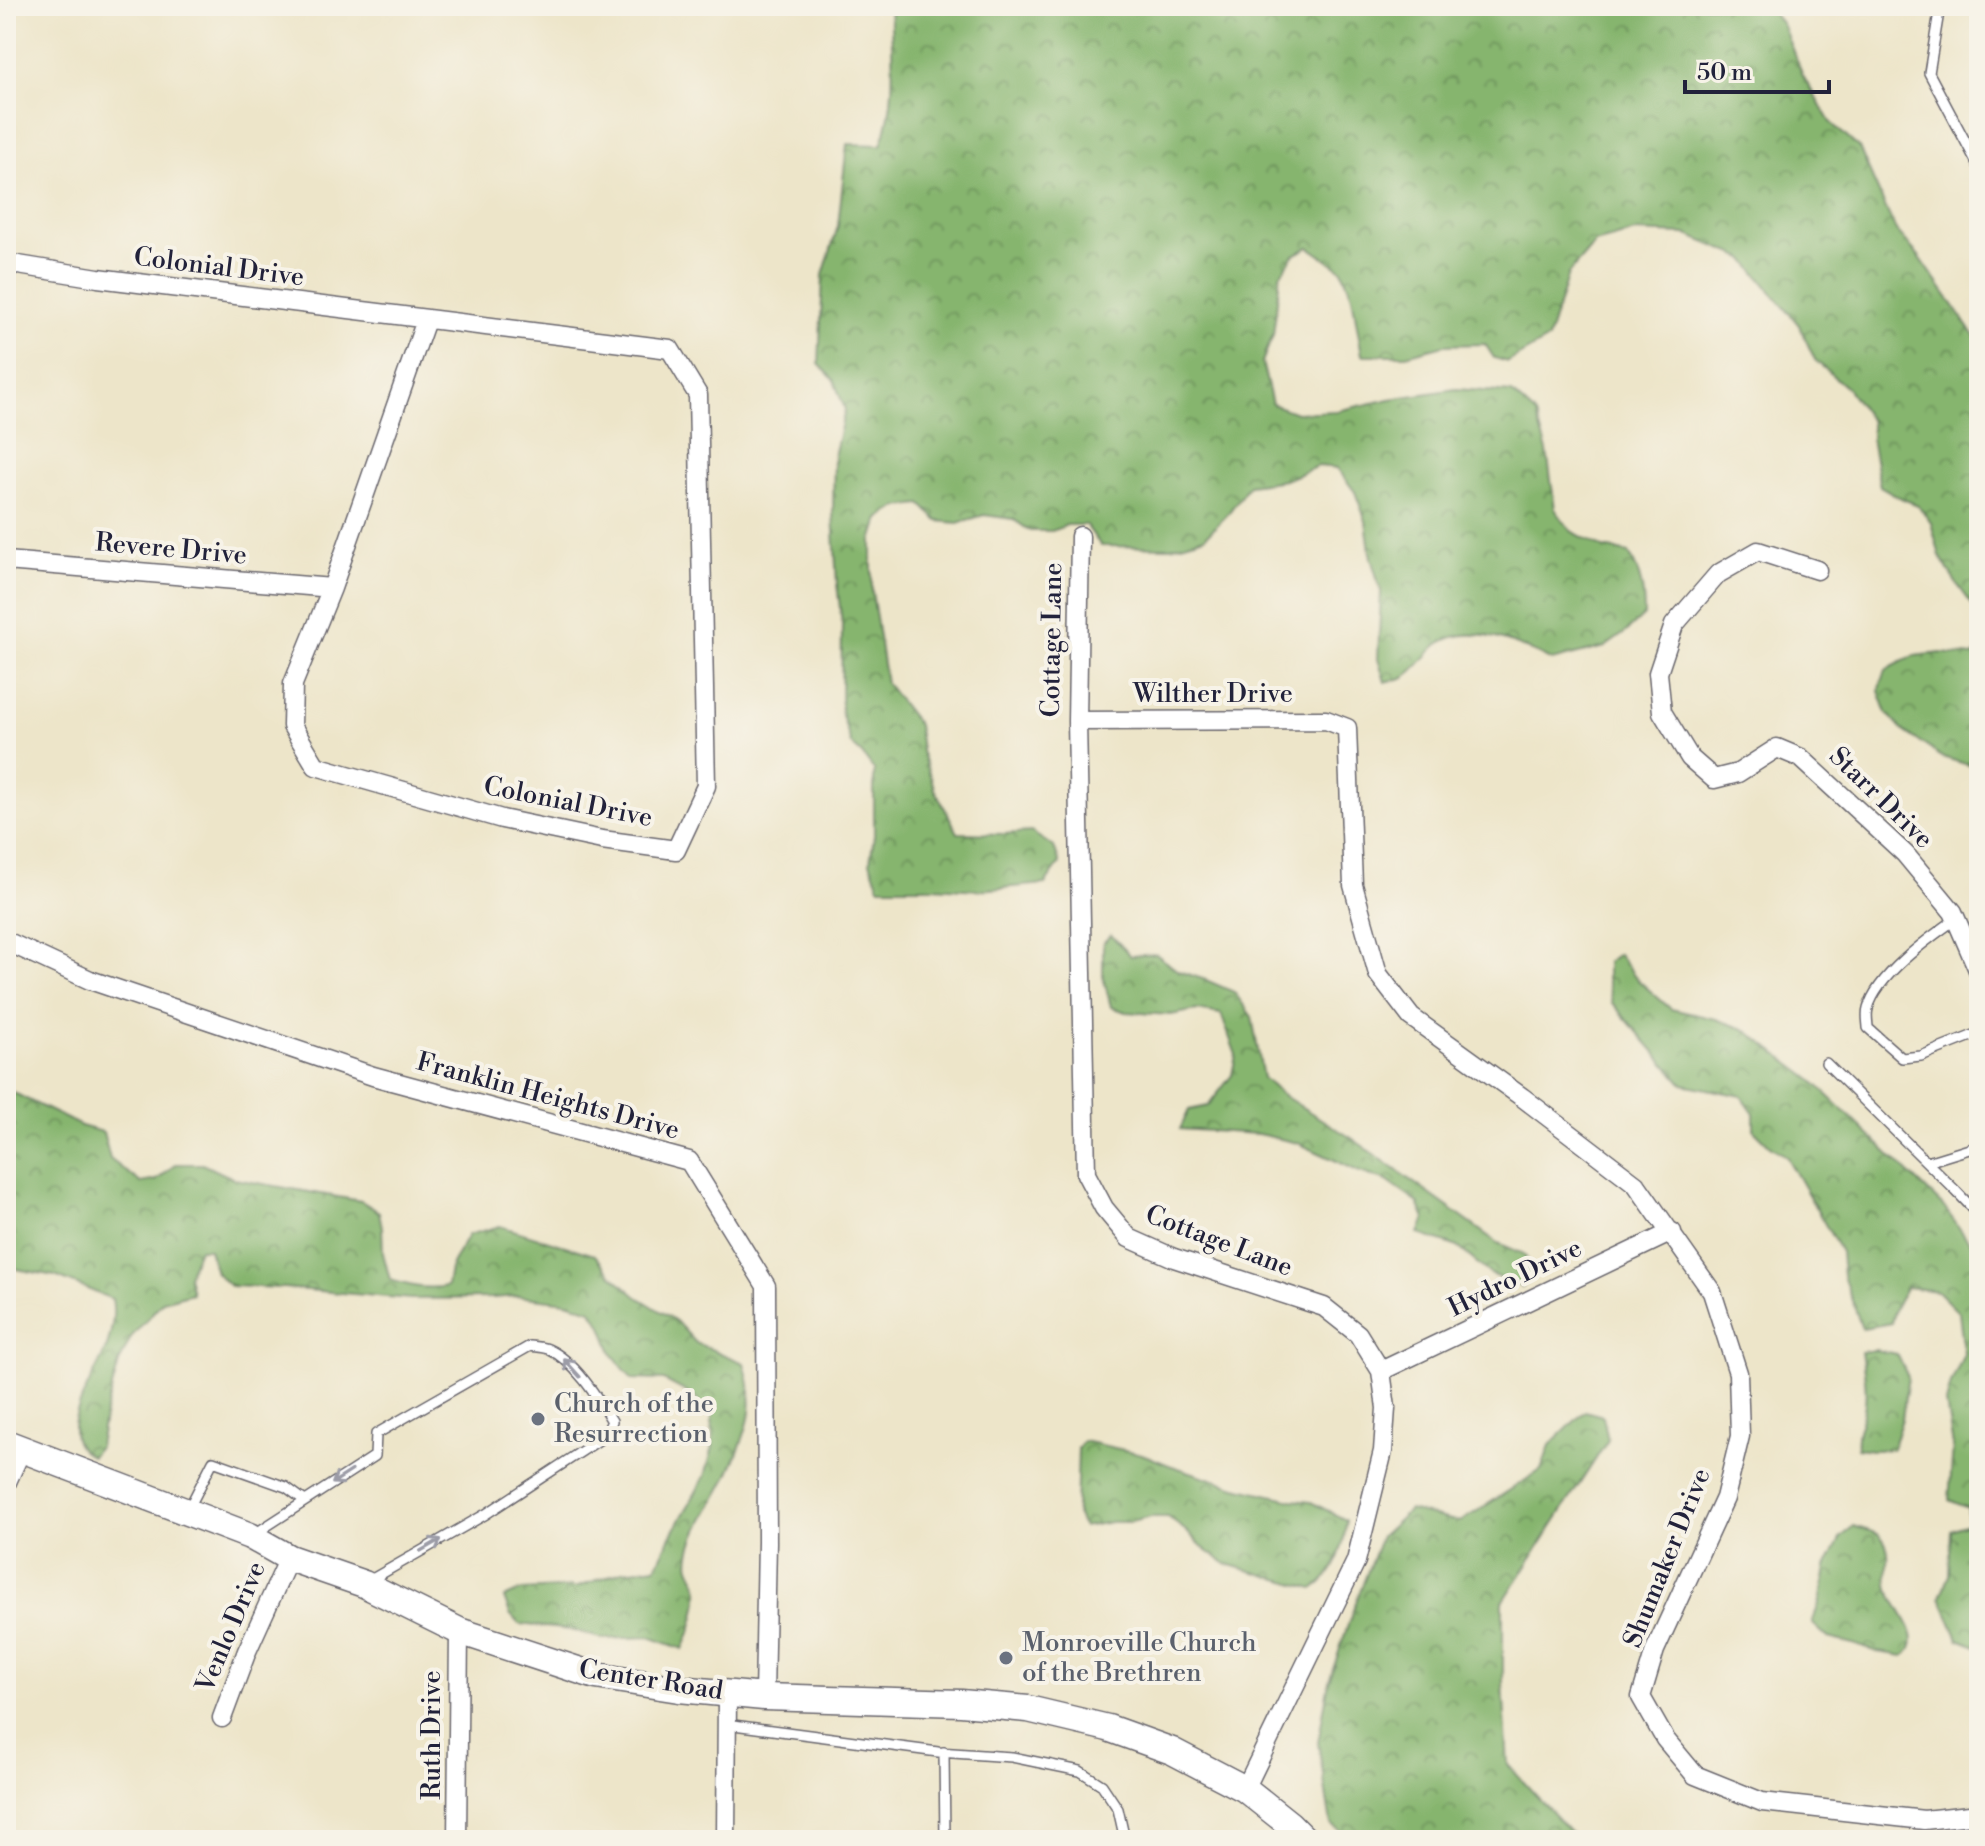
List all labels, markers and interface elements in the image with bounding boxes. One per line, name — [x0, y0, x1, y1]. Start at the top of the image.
scale bar — [1685, 44, 1829, 94]
text: 50 m — [1697, 58, 1752, 88]
street label: Colonial Drive — [132, 241, 306, 293]
street label: Revere Drive — [94, 526, 248, 572]
street label: Cottage Lane — [1035, 562, 1069, 718]
street label: Wilther Drive — [1132, 678, 1293, 710]
street label: Starr Drive — [1822, 741, 1940, 855]
street label: Colonial Drive — [481, 770, 655, 834]
street label: Franklin Heights Drive — [413, 1045, 683, 1147]
street label: Cottage Lane — [1141, 1198, 1297, 1284]
street label: Hydro Drive — [1443, 1232, 1587, 1324]
one-way arrow — [564, 1359, 582, 1379]
place label: Church of the Resurrection — [554, 1388, 714, 1450]
marker: Church of the Resurrection — [529, 1410, 547, 1428]
street label: Shumaker Drive — [1616, 1464, 1718, 1652]
one-way arrow — [332, 1468, 354, 1485]
one-way arrow — [419, 1537, 443, 1552]
street label: Venlo Drive — [189, 1557, 273, 1698]
place label: Monroeville Church of the Brethren — [1022, 1627, 1257, 1689]
marker: Monroeville Church of the Brethren — [997, 1649, 1015, 1667]
street label: Center Road — [577, 1653, 726, 1707]
street label: Ruth Drive — [416, 1670, 448, 1800]

